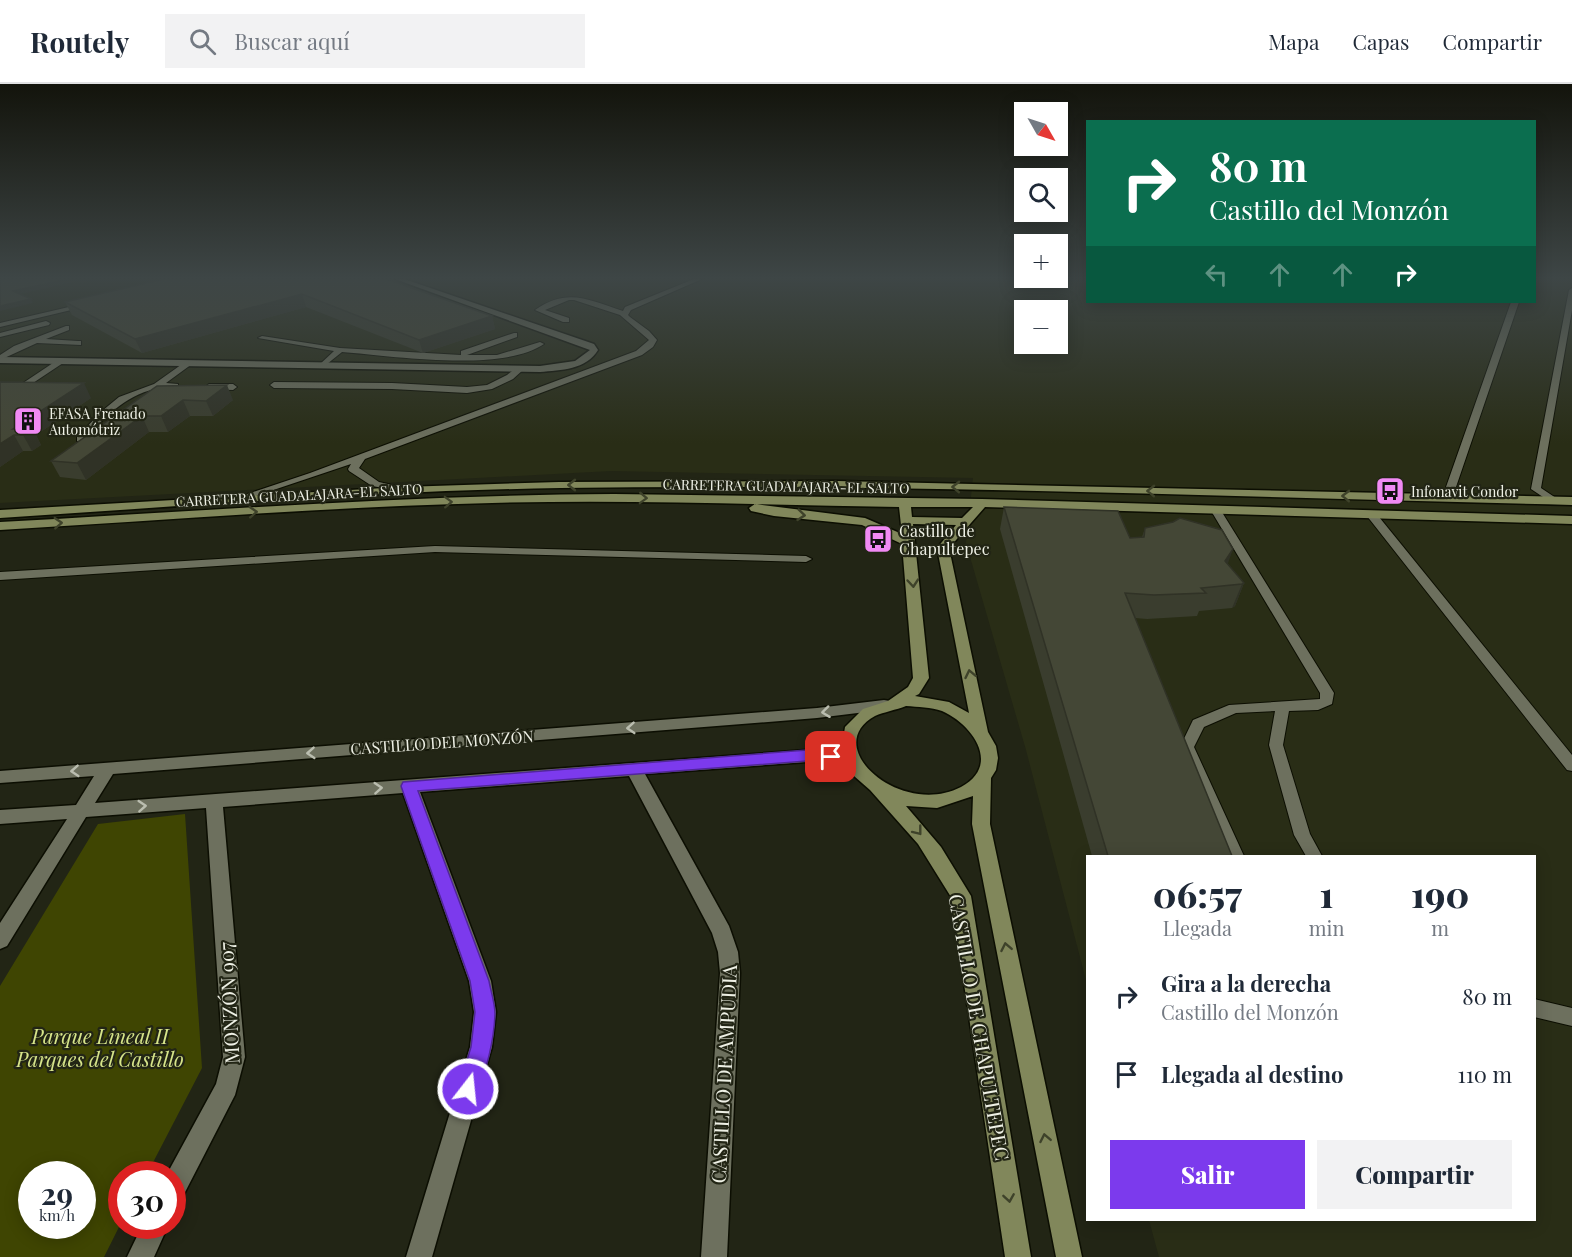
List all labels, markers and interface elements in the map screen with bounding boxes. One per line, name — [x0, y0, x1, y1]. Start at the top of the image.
search box — [165, 14, 585, 68]
text: Routely — [30, 23, 129, 60]
icon: search — [186, 25, 219, 58]
text: Buscar aquí — [234, 26, 350, 56]
text: Mapa — [1268, 27, 1320, 55]
text: Capas — [1353, 27, 1409, 55]
text: Compartir — [1442, 27, 1542, 55]
north arrow — [1014, 102, 1068, 156]
map controls — [1014, 102, 1068, 354]
text: 80 m — [1209, 137, 1307, 193]
icon: right — [1110, 144, 1188, 222]
button: search — [1014, 168, 1068, 222]
text: Castillo del Monzón — [1209, 191, 1449, 227]
button: + — [1014, 234, 1068, 288]
icon: left — [1200, 258, 1233, 291]
icon: ahead — [1263, 258, 1296, 291]
icon: ahead — [1326, 258, 1359, 291]
icon: right — [1389, 258, 1422, 291]
button: − — [1014, 300, 1068, 354]
place label: EFASA Frenado Automótriz — [48, 404, 146, 439]
building icon: EFASA Frenado Automótriz — [12, 405, 44, 437]
street label: CARRETERA GUADALAJARA-EL SALTO — [662, 474, 910, 498]
bus stop icon: Infonavit Condor — [1374, 475, 1406, 507]
street label: CARRETERA GUADALAJARA-EL SALTO — [175, 479, 423, 511]
one-way arrow — [567, 479, 576, 491]
one-way arrow — [951, 481, 960, 493]
place label: Infonavit Condor — [1411, 482, 1519, 501]
one-way arrow — [1146, 485, 1155, 498]
one-way arrow — [1341, 490, 1350, 502]
one-way arrow — [638, 492, 647, 505]
one-way arrow — [443, 495, 452, 508]
one-way arrow — [249, 506, 258, 519]
one-way arrow — [796, 508, 805, 521]
one-way arrow — [54, 517, 63, 530]
place label: Castillo de Chapultepec — [899, 520, 990, 559]
bus stop icon: Castillo de Chapultepec — [862, 523, 894, 555]
one-way arrow — [906, 578, 919, 587]
one-way arrow — [964, 669, 977, 679]
one-way arrow — [821, 705, 830, 718]
one-way arrow — [627, 721, 636, 734]
street label: CASTILLO DEL MONZÓN — [350, 725, 534, 759]
pin — [805, 731, 856, 782]
icon: arrive — [814, 740, 847, 773]
one-way arrow — [307, 746, 316, 759]
one-way arrow — [70, 764, 79, 777]
one-way arrow — [374, 782, 383, 795]
one-way arrow — [138, 800, 147, 813]
one-way arrow — [911, 824, 922, 835]
text: 06:57 — [1153, 869, 1242, 917]
text: 1 — [1320, 869, 1334, 917]
text: 190 — [1411, 869, 1469, 917]
street label: CASTILLO DE CHAPULTEPEC — [943, 892, 1017, 1162]
text: Llegada — [1163, 914, 1232, 941]
text: min — [1309, 914, 1344, 941]
text: m — [1431, 914, 1449, 941]
street label: MONZÓN 907 — [211, 941, 245, 1065]
one-way arrow — [1000, 942, 1013, 952]
street label: CASTILLO DE AMPUDIA — [704, 964, 742, 1184]
text: Gira a la derecha — [1161, 968, 1331, 998]
icon: right — [1110, 980, 1143, 1013]
text: 80 m — [1462, 981, 1512, 1011]
text: Castillo del Monzón — [1161, 998, 1339, 1025]
park label: Parque Lineal II Parques del Castillo — [15, 1022, 184, 1072]
position arrow — [436, 1057, 500, 1121]
icon: arrive — [1110, 1058, 1143, 1091]
text: Llegada al destino — [1161, 1059, 1343, 1089]
text: 110 m — [1458, 1059, 1512, 1089]
one-way arrow — [1039, 1133, 1052, 1143]
button: Salir — [1110, 1140, 1305, 1209]
button: Compartir — [1317, 1140, 1512, 1209]
speed limit sign: 30 — [108, 1161, 186, 1239]
text: 29 — [41, 1173, 73, 1213]
one-way arrow — [1002, 1193, 1014, 1203]
text: km/h — [39, 1205, 75, 1225]

